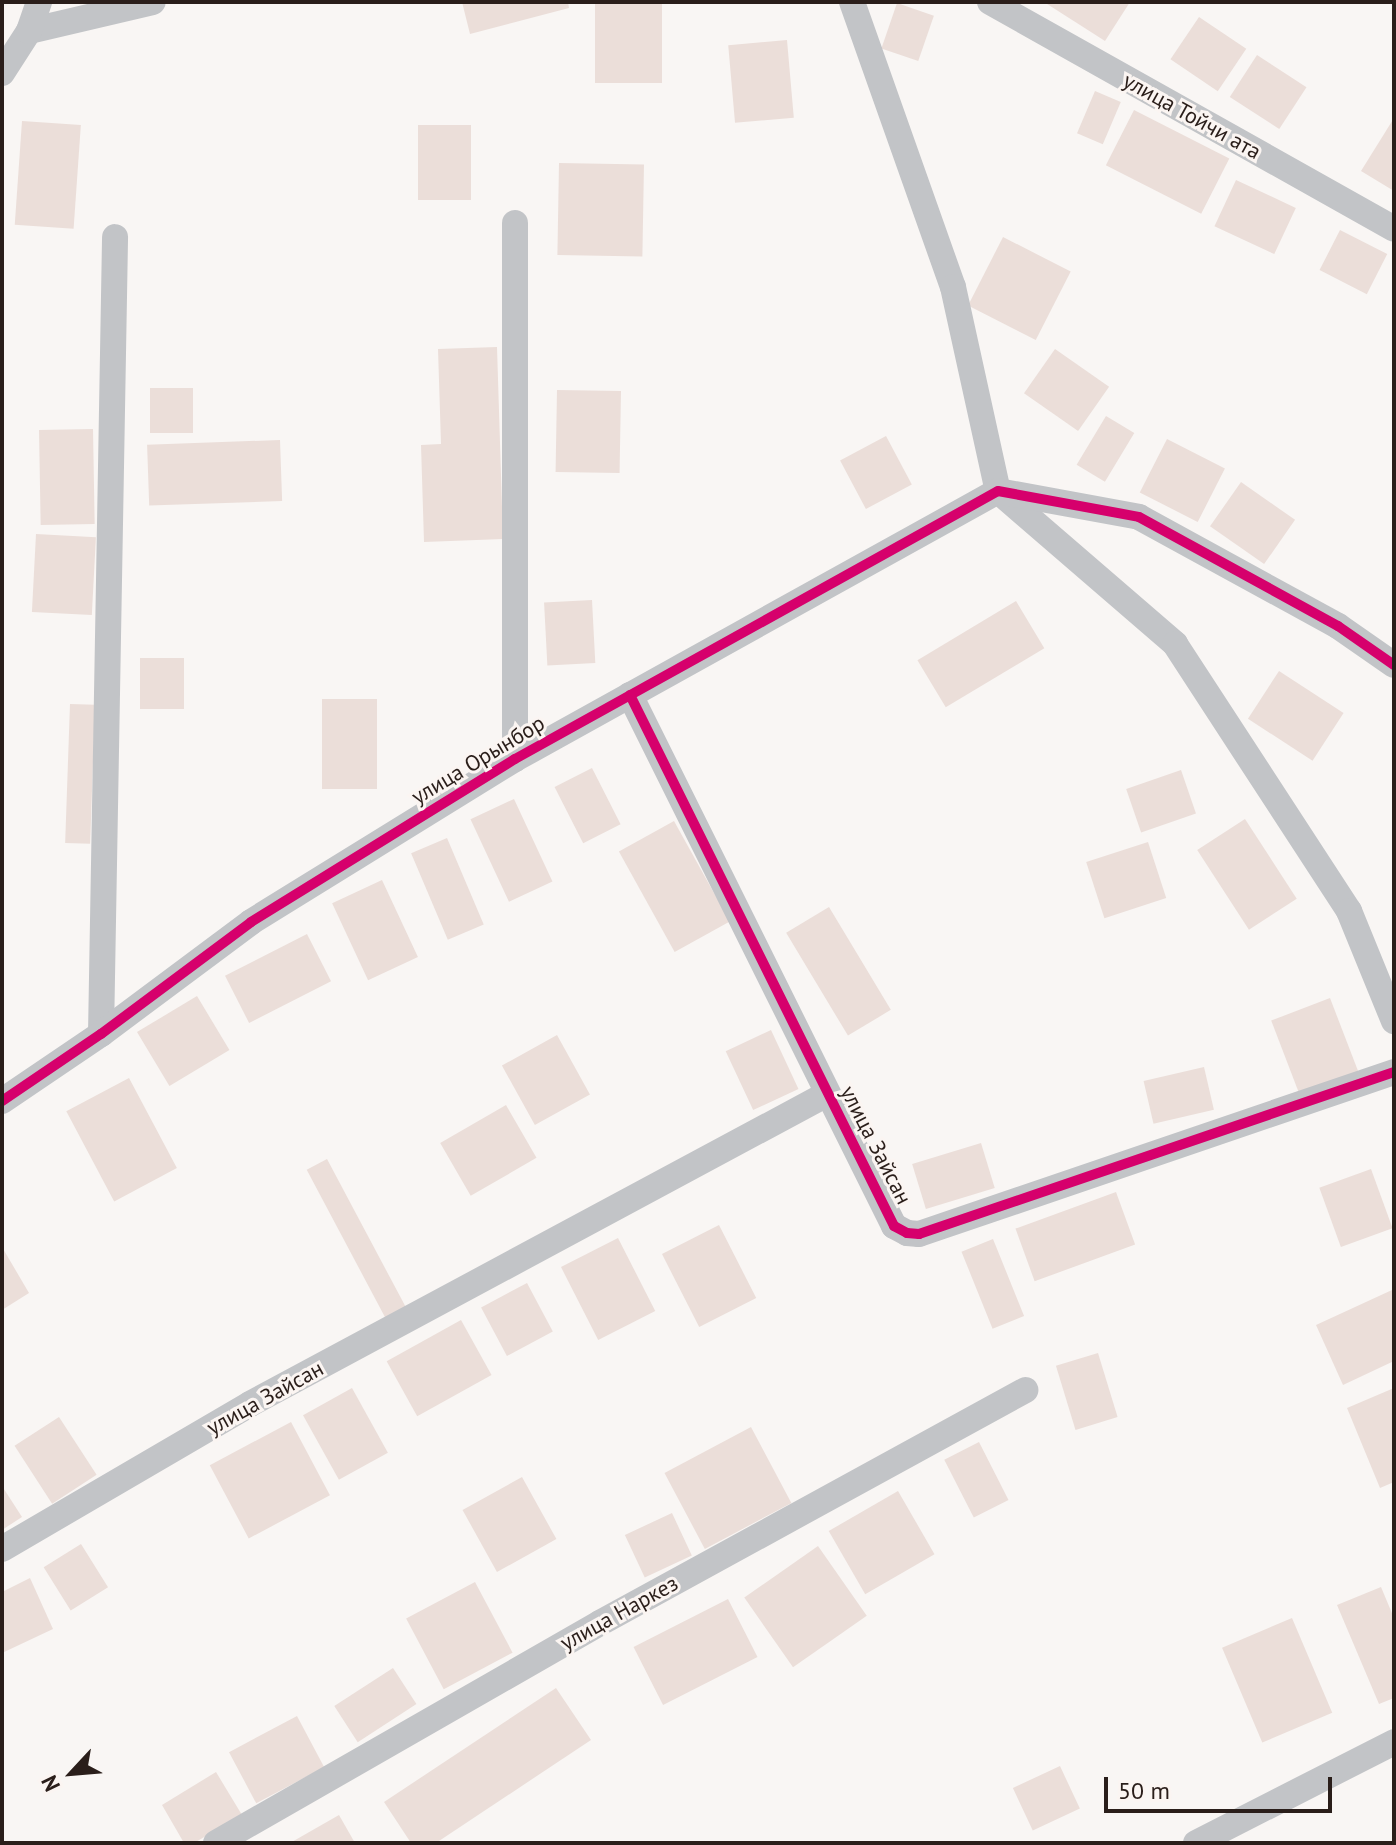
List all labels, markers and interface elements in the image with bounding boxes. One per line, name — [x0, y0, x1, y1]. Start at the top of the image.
street label: улица Тойчи ата — [1118, 67, 1266, 165]
street label: улица Орынбор — [407, 710, 549, 810]
street label: улица Зайсан — [835, 1081, 917, 1209]
street label: улица Зайсан — [202, 1355, 328, 1441]
street label: улица Наркез — [555, 1570, 683, 1656]
north arrow — [32, 1733, 112, 1813]
scale bar — [1108, 1761, 1336, 1811]
text: N — [35, 1771, 66, 1796]
text: 50 m — [1118, 1775, 1170, 1806]

